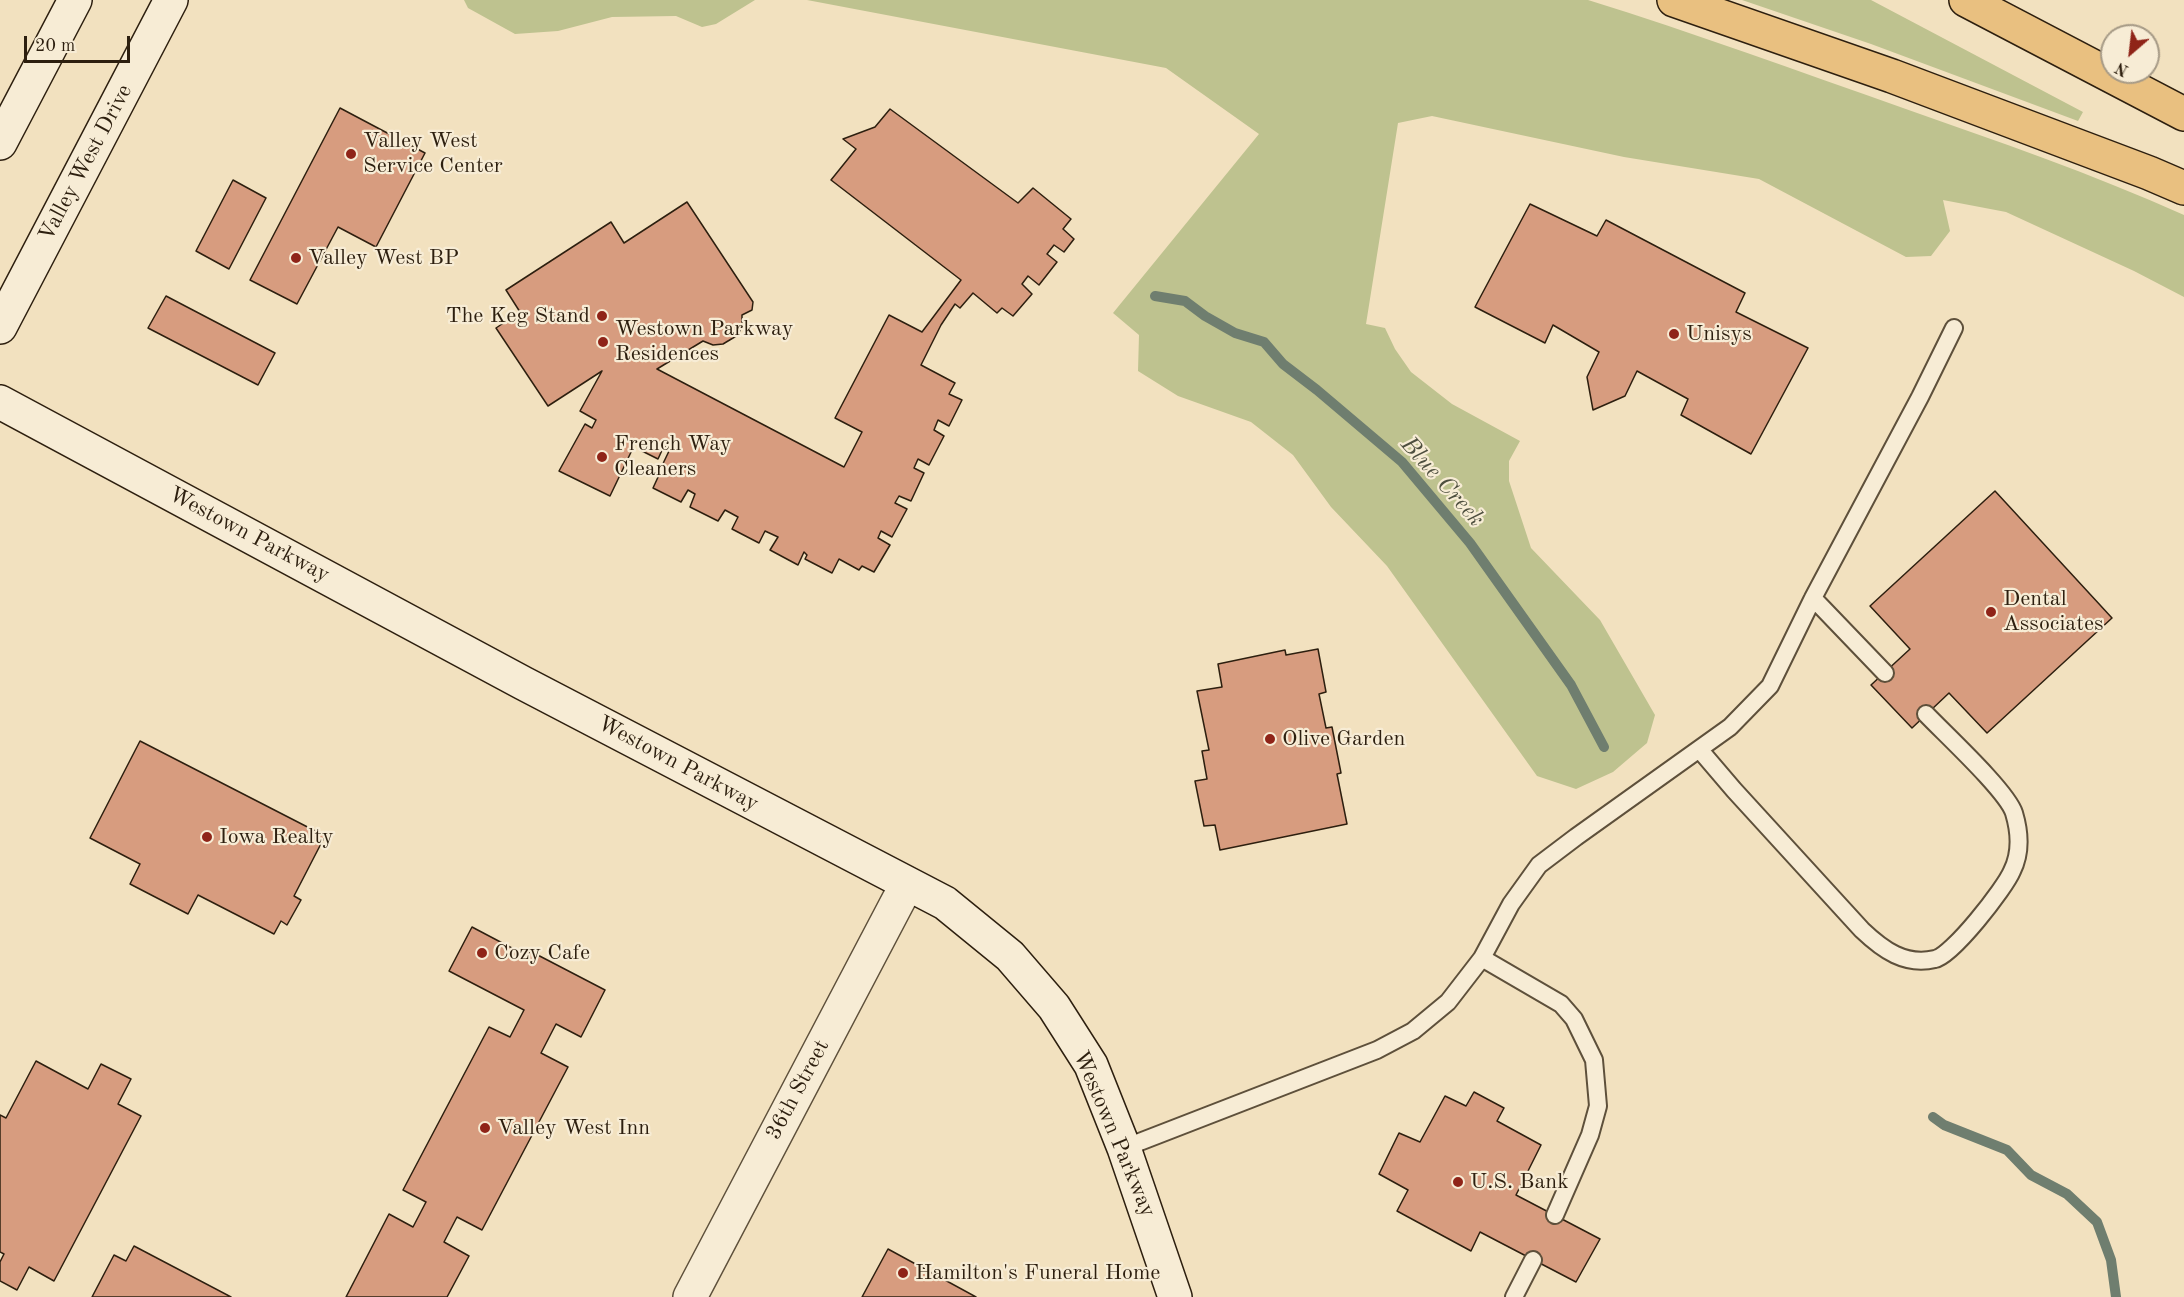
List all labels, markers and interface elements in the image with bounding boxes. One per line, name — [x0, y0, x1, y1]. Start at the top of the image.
scale bar — [27, 24, 134, 62]
north arrow — [2100, 24, 2160, 84]
text: 20 m — [35, 37, 75, 55]
text: N — [2113, 58, 2132, 78]
street label: Valley West Drive — [34, 80, 138, 246]
place label: Valley West Service Center — [363, 128, 503, 180]
marker: Valley West Service Center — [344, 147, 358, 161]
place label: Valley West BP — [308, 245, 459, 271]
marker: Valley West BP — [289, 251, 303, 265]
place label: The Keg Stand — [446, 303, 590, 329]
marker: The Keg Stand — [595, 309, 609, 323]
place label: Westown Parkway Residences — [615, 316, 793, 368]
place label: Unisys — [1686, 321, 1752, 347]
marker: Unisys — [1667, 327, 1681, 341]
marker: Westown Parkway Residences — [596, 335, 610, 349]
place label: French Way Cleaners — [614, 431, 732, 482]
water label: Blue Creek — [1394, 431, 1490, 533]
marker: French Way Cleaners — [595, 450, 609, 464]
street label: Westown Parkway — [164, 481, 334, 589]
place label: Dental Associates — [2003, 586, 2104, 638]
marker: Dental Associates — [1984, 605, 1998, 619]
street label: Westown Parkway — [593, 710, 763, 818]
place label: Olive Garden — [1282, 726, 1405, 752]
marker: Olive Garden — [1263, 732, 1277, 746]
place label: Iowa Realty — [219, 824, 334, 850]
marker: Iowa Realty — [200, 830, 214, 844]
place label: Cozy Cafe — [494, 940, 590, 966]
marker: Cozy Cafe — [475, 946, 489, 960]
street label: 36th Street — [761, 1035, 835, 1145]
street label: Westown Parkway — [1067, 1047, 1161, 1221]
place label: Valley West Inn — [497, 1115, 650, 1141]
marker: Valley West Inn — [478, 1121, 492, 1135]
place label: U.S. Bank — [1470, 1169, 1569, 1195]
marker: U.S. Bank — [1451, 1175, 1465, 1189]
place label: Hamilton's Funeral Home — [915, 1260, 1160, 1286]
marker: Hamilton's Funeral Home — [896, 1266, 910, 1280]

